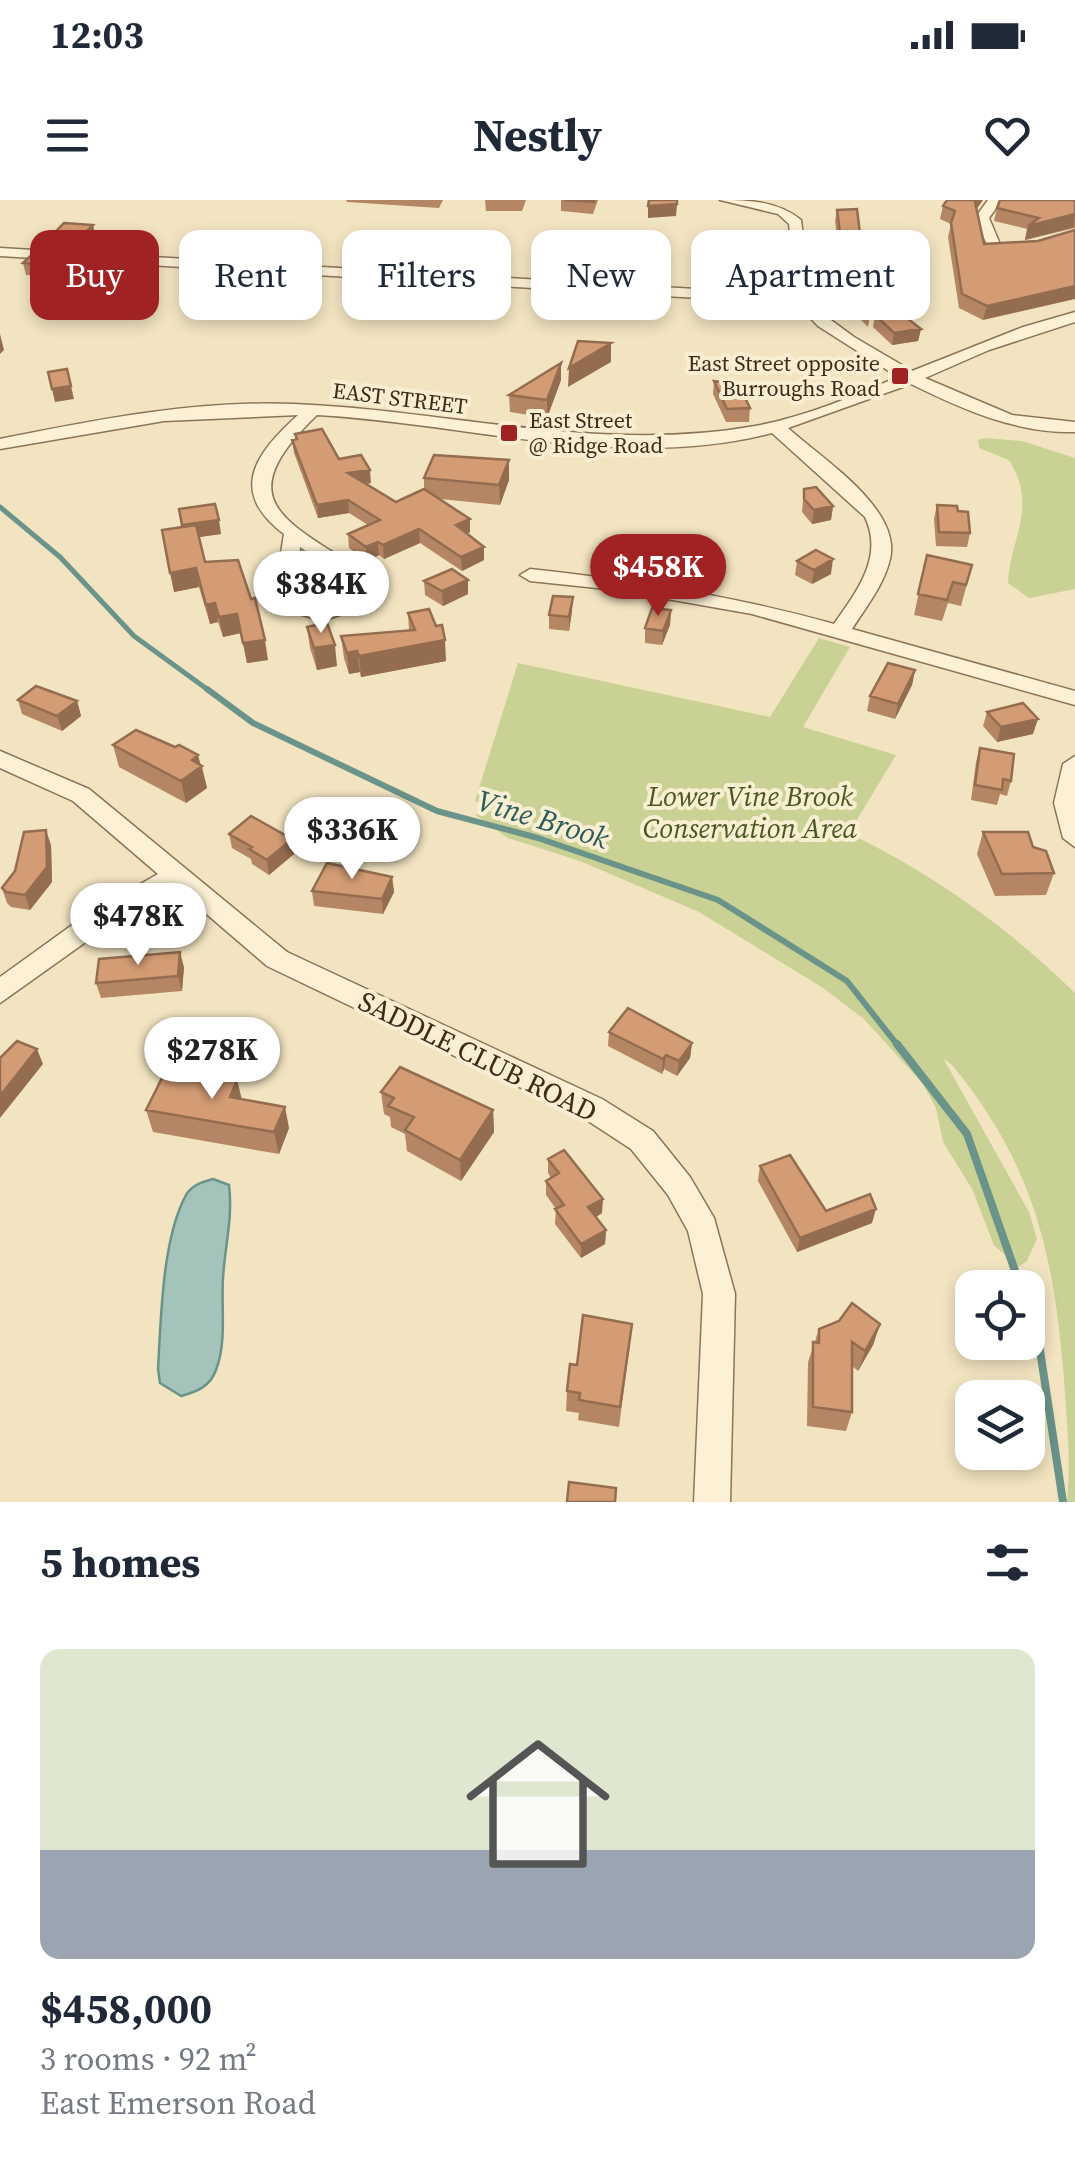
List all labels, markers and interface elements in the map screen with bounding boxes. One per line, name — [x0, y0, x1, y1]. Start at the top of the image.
text: 12:03 — [50, 9, 144, 61]
text: Nestly — [473, 104, 602, 166]
icon: menu — [40, 108, 95, 163]
icon: heart — [980, 108, 1035, 163]
chip: Buy — [30, 230, 159, 320]
chip: Rent — [179, 230, 322, 320]
chip: Filters — [342, 230, 511, 320]
chip: New — [531, 230, 671, 320]
chip: Apartment — [691, 230, 930, 320]
place label: East Street opposite Burroughs Road — [688, 348, 881, 403]
marker: East Street opposite Burroughs Road — [889, 365, 911, 387]
street label: EAST STREET — [331, 375, 469, 421]
place label: East Street @ Ridge Road — [529, 405, 664, 460]
marker: East Street @ Ridge Road — [498, 422, 520, 444]
pin: $458K — [588, 534, 728, 619]
text: $458K — [612, 544, 704, 588]
pin: $384K — [251, 551, 391, 636]
text: $384K — [275, 561, 367, 605]
park label: Lower Vine Brook Conservation Area — [643, 777, 858, 847]
water label: Vine Brook — [472, 780, 615, 859]
pin: $336K — [282, 797, 422, 882]
text: $336K — [306, 807, 398, 851]
pin: $478K — [68, 883, 208, 968]
text: $478K — [92, 893, 184, 937]
street label: SADDLE CLUB ROAD — [352, 982, 604, 1130]
pin: $278K — [142, 1017, 282, 1102]
text: $278K — [166, 1027, 258, 1071]
map controls — [955, 1270, 1045, 1470]
button: locate — [955, 1270, 1045, 1360]
button: layers — [955, 1380, 1045, 1470]
text: 5 homes — [40, 1533, 200, 1591]
icon: filters — [980, 1535, 1035, 1590]
icon: home — [448, 1714, 628, 1894]
text: $458,000 — [40, 1979, 212, 2037]
text: 3 rooms · 92 m² — [40, 2037, 257, 2081]
text: East Emerson Road — [40, 2081, 316, 2125]

